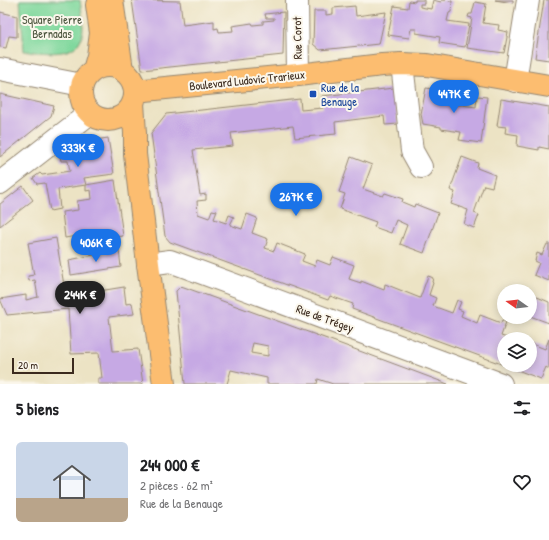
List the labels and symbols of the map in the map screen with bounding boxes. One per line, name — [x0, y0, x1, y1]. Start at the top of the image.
park label: Square Pierre Bernadas — [22, 11, 82, 42]
street label: Rue Corot — [288, 16, 306, 60]
street label: Boulevard Ludovic Trarieux — [188, 65, 306, 95]
place label: Rue de la Benauge — [321, 79, 359, 110]
pin: 447K € — [421, 80, 487, 114]
marker: Rue de la Benauge — [308, 89, 318, 99]
pin: 333K € — [45, 134, 111, 168]
pin: 267K € — [263, 183, 329, 217]
pin: 406K € — [63, 229, 129, 263]
pin: 244K € — [47, 281, 113, 315]
north arrow — [497, 284, 537, 324]
street label: Rue de Trégey — [294, 300, 356, 336]
scale bar — [12, 356, 74, 375]

